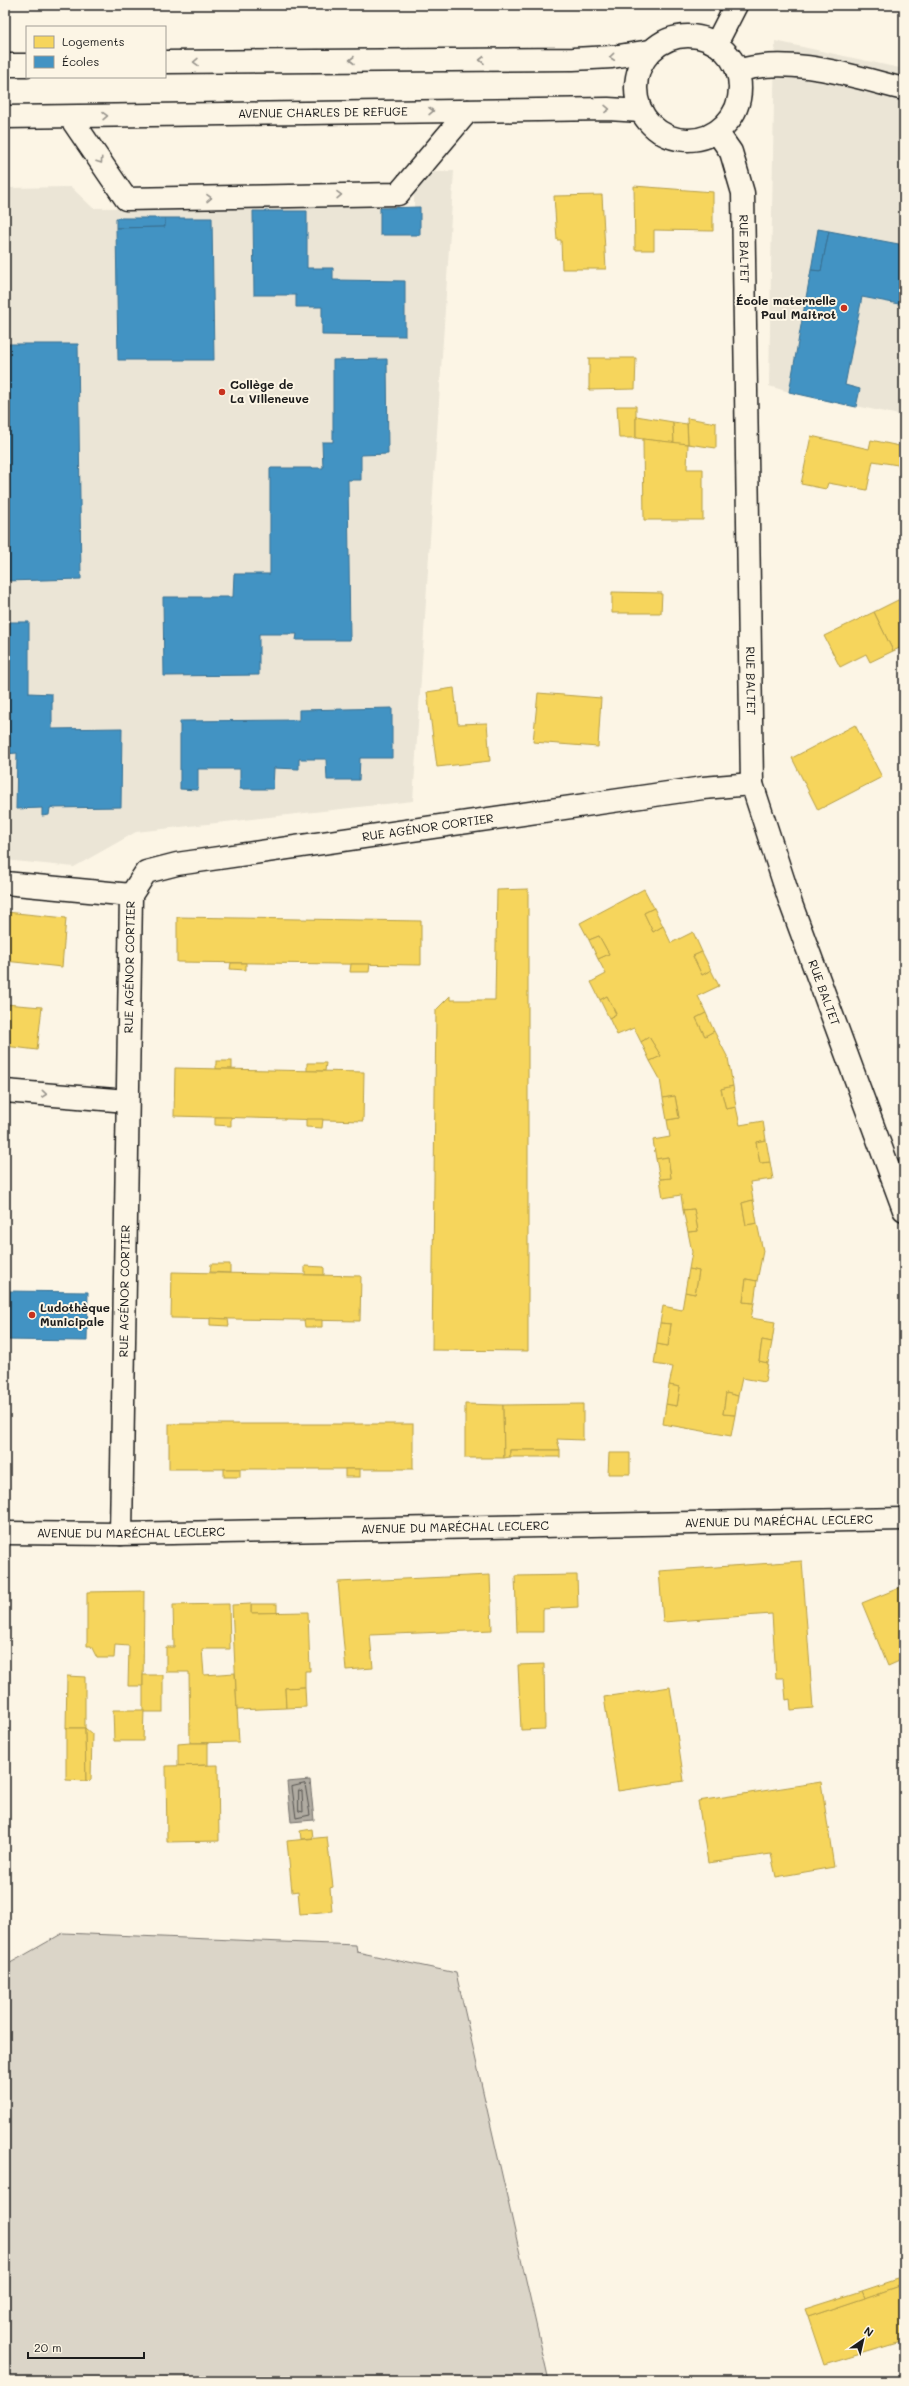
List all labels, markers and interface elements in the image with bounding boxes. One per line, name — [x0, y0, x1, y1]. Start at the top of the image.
legend — [26, 26, 166, 78]
text: Logements — [62, 33, 125, 49]
one-way arrow — [609, 52, 615, 61]
text: Écoles — [62, 53, 99, 69]
one-way arrow — [349, 56, 355, 64]
one-way arrow — [479, 56, 485, 64]
one-way arrow — [193, 58, 199, 66]
street label: AVENUE CHARLES DE REFUGE — [238, 103, 408, 121]
one-way arrow — [604, 105, 610, 113]
one-way arrow — [428, 107, 434, 116]
one-way arrow — [102, 112, 108, 120]
one-way arrow — [95, 156, 102, 163]
one-way arrow — [336, 191, 342, 199]
one-way arrow — [206, 193, 212, 202]
street label: RUE BALTET — [736, 214, 753, 284]
place label: École maternelle Paul Maitrot — [736, 292, 836, 322]
marker: École maternelle Paul Maitrot — [839, 303, 849, 313]
place label: Collège de La Villeneuve — [230, 376, 309, 406]
marker: Collège de La Villeneuve — [217, 387, 227, 397]
street label: RUE BALTET — [743, 646, 760, 716]
street label: RUE AGÉNOR CORTIER — [361, 809, 495, 844]
street label: RUE AGÉNOR CORTIER — [120, 901, 138, 1034]
street label: RUE BALTET — [805, 957, 844, 1028]
one-way arrow — [41, 1090, 47, 1099]
street label: RUE AGÉNOR CORTIER — [115, 1224, 133, 1358]
place label: Ludothèque Municipale — [40, 1299, 110, 1329]
marker: Ludothèque Municipale — [27, 1310, 37, 1320]
street label: AVENUE DU MARÉCHAL LECLERC — [685, 1511, 874, 1530]
street label: AVENUE DU MARÉCHAL LECLERC — [361, 1517, 550, 1536]
street label: AVENUE DU MARÉCHAL LECLERC — [37, 1523, 226, 1541]
north arrow — [843, 2320, 883, 2360]
text: N — [861, 2323, 877, 2340]
scale bar — [28, 2334, 144, 2360]
text: 20 m — [34, 2339, 62, 2355]

